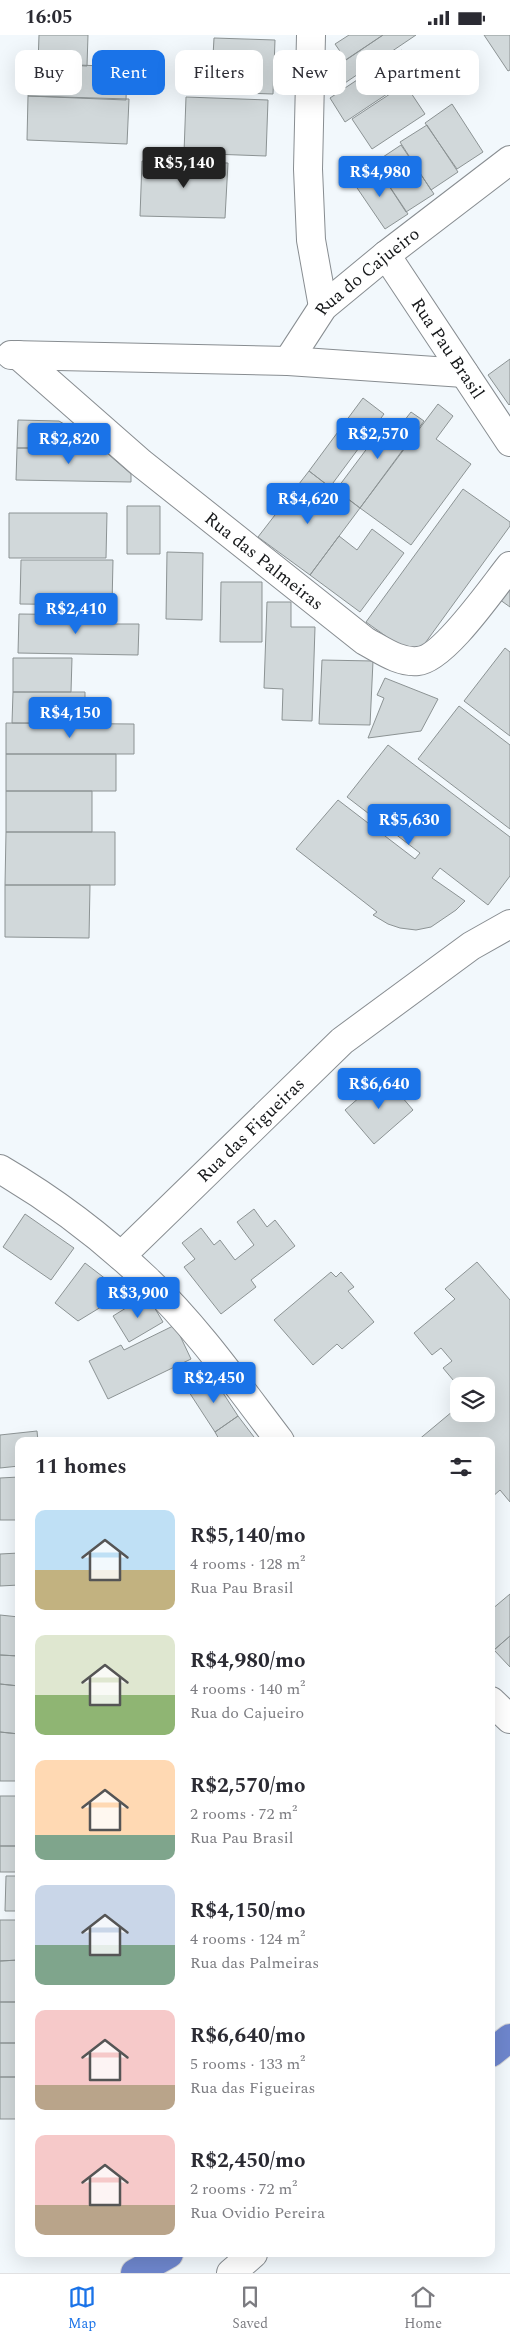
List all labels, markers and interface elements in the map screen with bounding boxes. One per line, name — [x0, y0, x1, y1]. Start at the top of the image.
text: 16:05 — [25, 3, 73, 32]
chip: Buy — [15, 50, 82, 95]
chip: Rent — [92, 50, 165, 95]
chip: Filters — [175, 50, 263, 95]
chip: New — [273, 50, 346, 95]
chip: Apartment — [356, 50, 479, 95]
pin: R$5,140 — [138, 147, 230, 189]
text: R$5,140 — [154, 151, 214, 175]
pin: R$4,980 — [334, 155, 426, 198]
text: R$4,980 — [350, 160, 410, 184]
street label: Rua do Cajueiro — [308, 220, 425, 321]
street label: Rua Pau Brasil — [404, 292, 491, 404]
pin: R$2,570 — [332, 417, 424, 460]
text: R$2,570 — [348, 422, 408, 446]
pin: R$2,820 — [23, 423, 115, 465]
text: R$2,820 — [39, 427, 99, 451]
pin: R$4,620 — [262, 483, 354, 525]
text: R$4,620 — [278, 487, 338, 511]
street label: Rua das Palmeiras — [199, 505, 329, 617]
pin: R$2,410 — [30, 593, 122, 635]
text: R$2,410 — [46, 597, 106, 621]
pin: R$4,150 — [24, 697, 116, 739]
text: R$4,150 — [40, 701, 100, 725]
pin: R$5,630 — [363, 803, 455, 846]
text: R$5,630 — [379, 808, 439, 832]
pin: R$6,640 — [333, 1067, 425, 1110]
street label: Rua das Figueiras — [191, 1071, 311, 1189]
text: R$6,640 — [349, 1072, 409, 1096]
pin: R$3,900 — [92, 1277, 184, 1319]
text: R$3,900 — [108, 1281, 168, 1305]
pin: R$2,450 — [168, 1361, 260, 1404]
text: R$2,450 — [184, 1366, 244, 1390]
map controls — [450, 1377, 495, 1422]
button: layers — [450, 1377, 495, 1422]
text: 11 homes — [35, 1451, 127, 1483]
icon: filters — [447, 1453, 475, 1481]
text: R$5,140/mo — [190, 1520, 305, 1552]
icon: home — [75, 1530, 135, 1590]
text: 4 rooms · 128 m² — [190, 1552, 305, 1576]
text: Rua Pau Brasil — [190, 1576, 294, 1600]
text: R$4,980/mo — [190, 1645, 305, 1677]
icon: home — [75, 1655, 135, 1715]
text: 4 rooms · 140 m² — [190, 1677, 305, 1701]
text: Rua do Cajueiro — [190, 1701, 304, 1725]
text: R$2,570/mo — [190, 1770, 305, 1802]
icon: home — [75, 1780, 135, 1840]
text: 2 rooms · 72 m² — [190, 1802, 297, 1826]
text: Rua Pau Brasil — [190, 1826, 294, 1850]
text: R$4,150/mo — [190, 1895, 305, 1927]
icon: home — [75, 1905, 135, 1965]
text: 4 rooms · 124 m² — [190, 1927, 305, 1951]
text: Rua das Palmeiras — [190, 1951, 319, 1975]
text: R$6,640/mo — [190, 2020, 305, 2052]
icon: home — [75, 2030, 135, 2090]
text: 5 rooms · 133 m² — [190, 2052, 305, 2076]
text: Rua das Figueiras — [190, 2076, 315, 2100]
text: R$2,450/mo — [190, 2145, 305, 2177]
icon: home — [75, 2155, 135, 2215]
text: 2 rooms · 72 m² — [190, 2177, 297, 2201]
text: Rua Ovidio Pereira — [190, 2201, 325, 2225]
tab: Map — [68, 2283, 96, 2334]
tab: Saved — [232, 2283, 268, 2334]
tab: Home — [404, 2283, 442, 2334]

